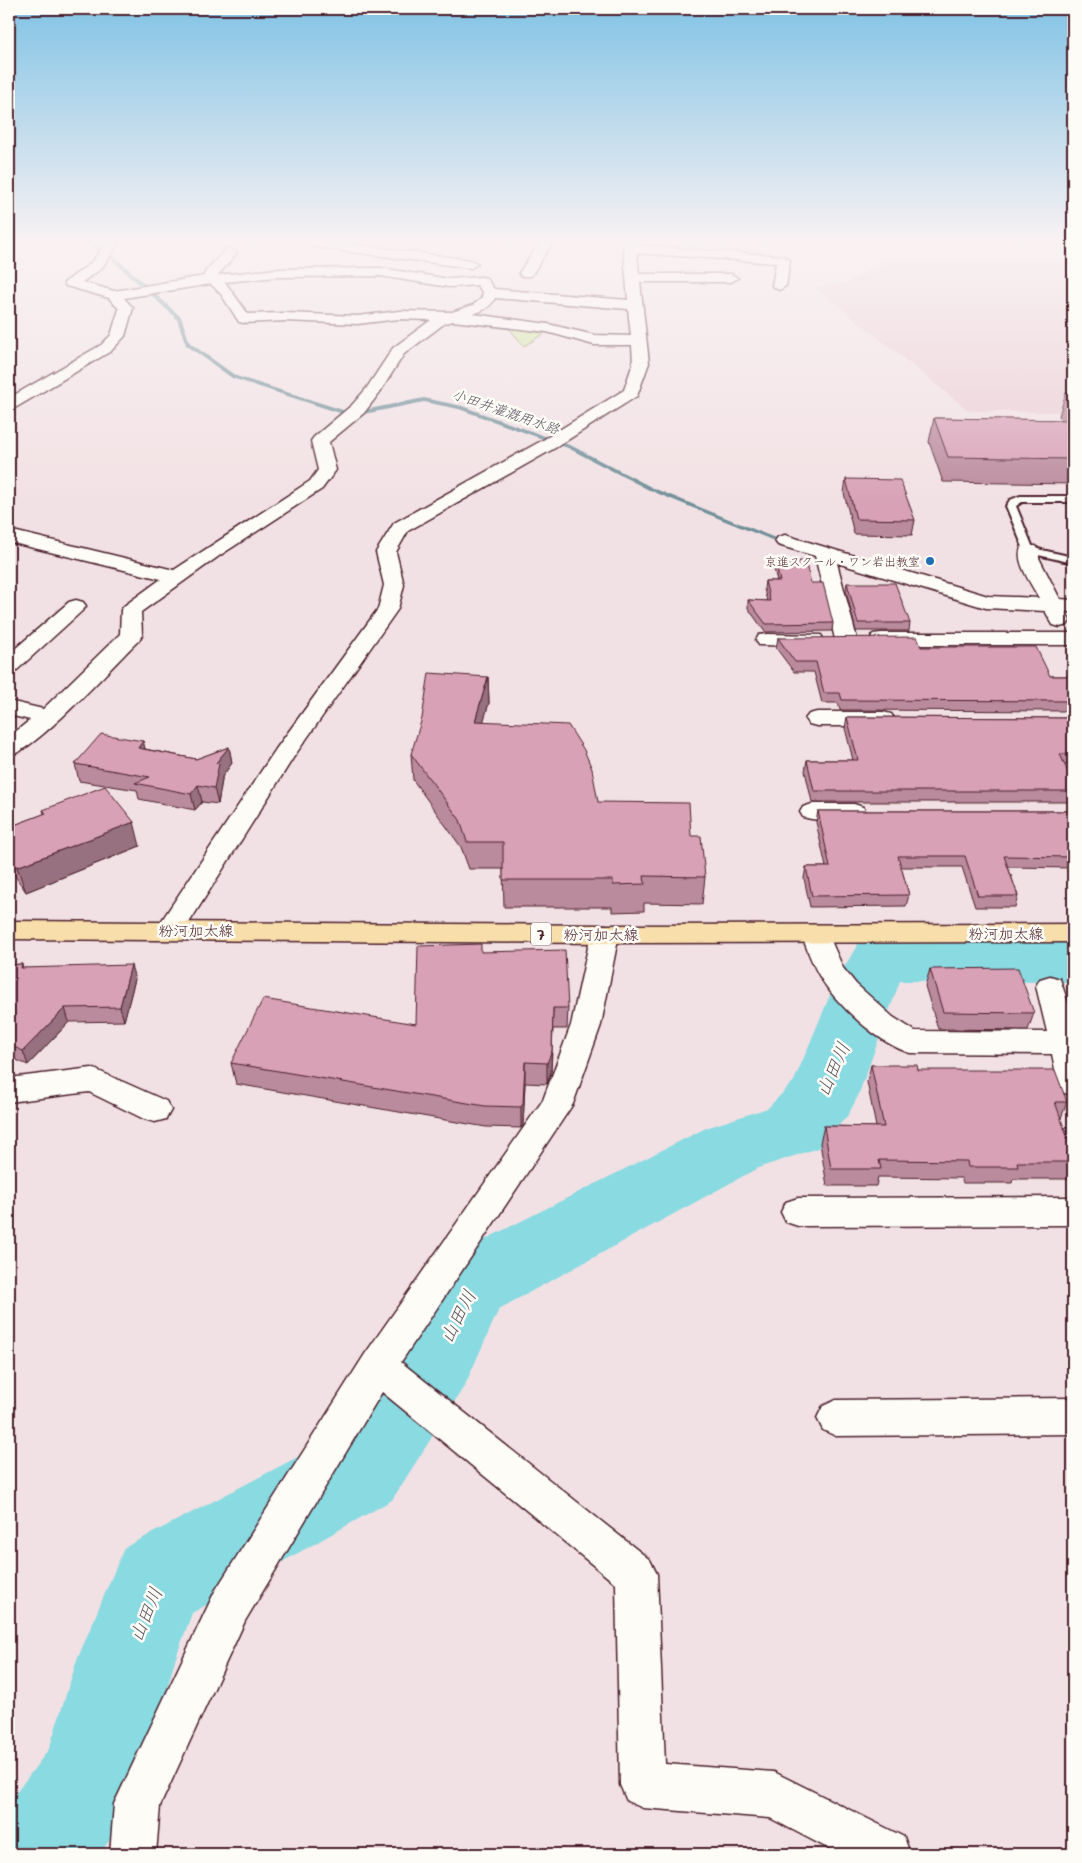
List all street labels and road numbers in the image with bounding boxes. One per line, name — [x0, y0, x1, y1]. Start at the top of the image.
street label: 粉河加太線 — [158, 920, 234, 940]
road number: 7 — [531, 922, 551, 946]
street label: 粉河加太線 — [968, 923, 1044, 943]
street label: 粉河加太線 — [563, 924, 639, 944]

